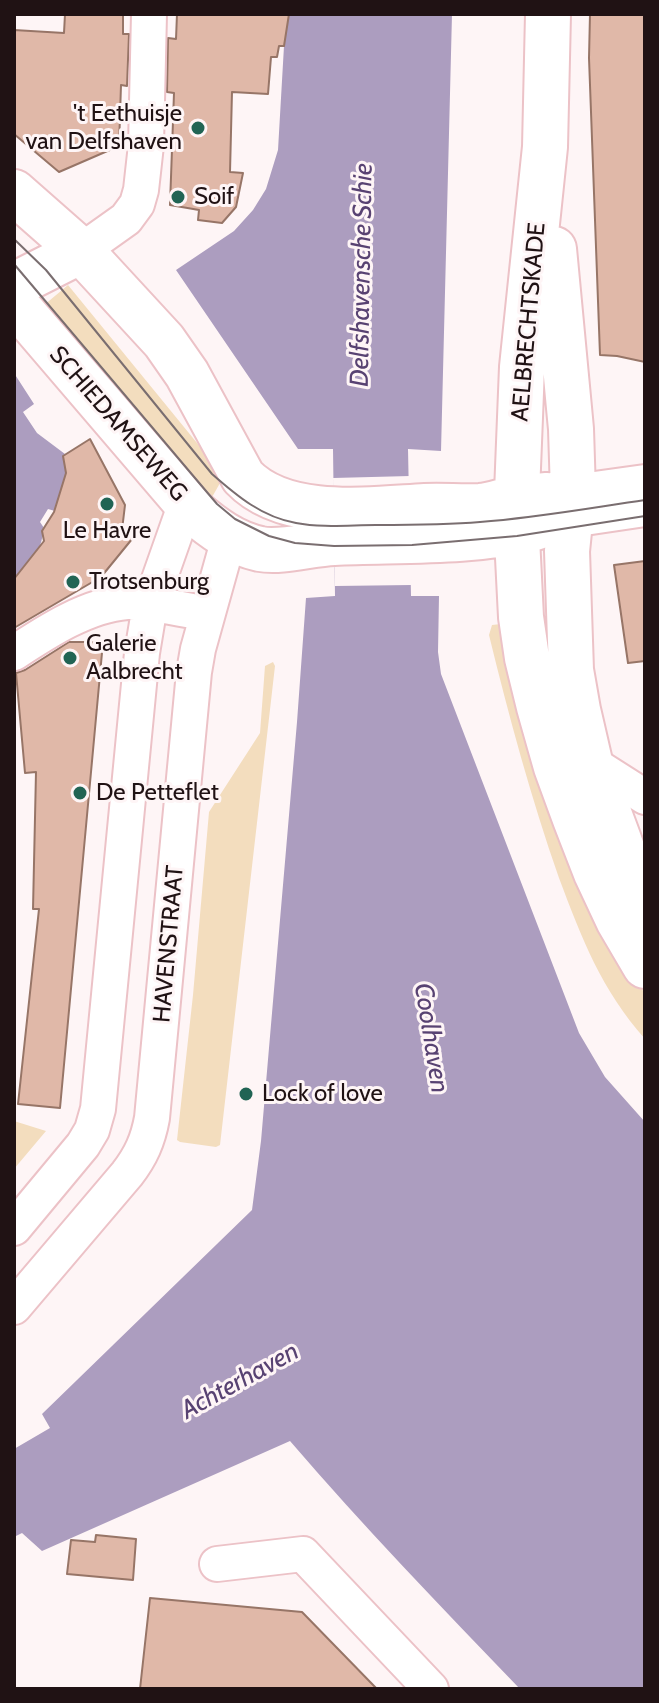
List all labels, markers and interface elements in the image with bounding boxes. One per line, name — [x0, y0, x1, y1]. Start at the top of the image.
place label: 't Eethuisje van Delfshaven — [25, 100, 182, 156]
marker: 't Eethuisje van Delfshaven — [189, 119, 207, 137]
water label: Delfshavensche Schie — [344, 163, 380, 387]
place label: Soif — [194, 183, 234, 211]
marker: Soif — [169, 188, 187, 206]
street label: AELBRECHTSKADE — [506, 221, 552, 423]
street label: SCHIEDAMSEWEG — [43, 341, 193, 507]
marker: Le Havre — [98, 495, 116, 513]
place label: Le Havre — [63, 517, 151, 545]
place label: Trotsenburg — [89, 568, 209, 596]
marker: Trotsenburg — [64, 573, 82, 591]
place label: Galerie Aalbrecht — [86, 630, 183, 686]
marker: Galerie Aalbrecht — [61, 649, 79, 667]
place label: De Petteflet — [96, 779, 219, 807]
marker: De Petteflet — [71, 784, 89, 802]
street label: HAVENSTRAAT — [148, 864, 190, 1024]
water label: Coolhaven — [407, 981, 455, 1095]
place label: Lock of love — [262, 1080, 383, 1108]
marker: Lock of love — [237, 1085, 255, 1103]
water label: Achterhaven — [176, 1336, 304, 1426]

